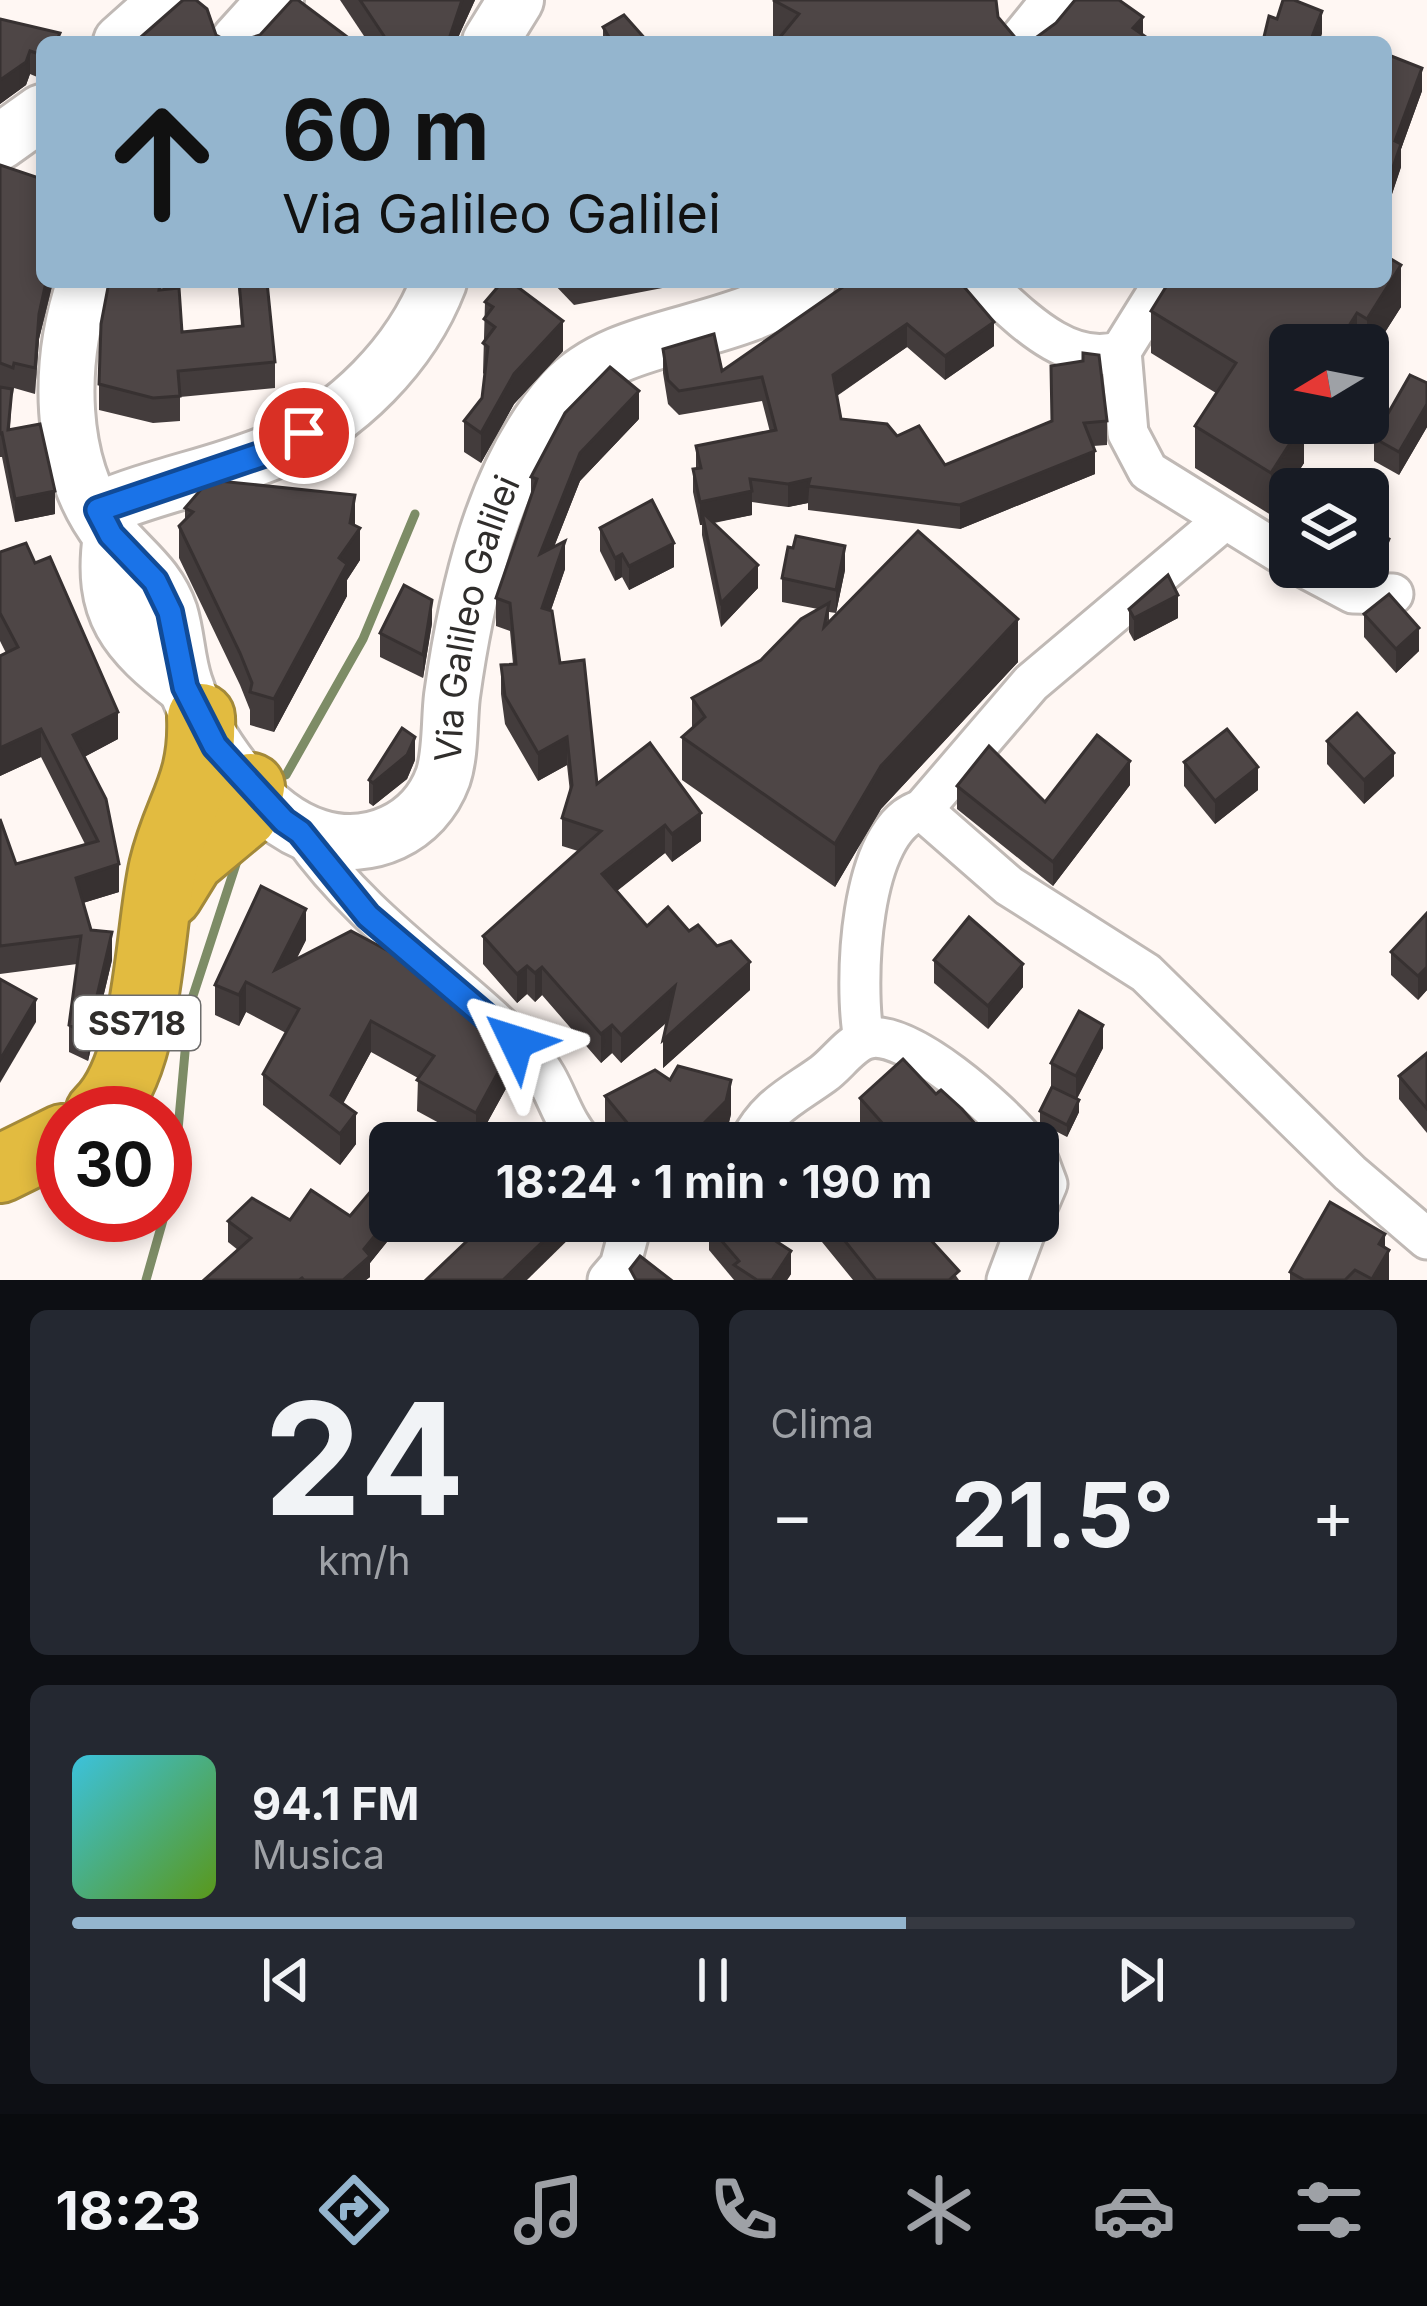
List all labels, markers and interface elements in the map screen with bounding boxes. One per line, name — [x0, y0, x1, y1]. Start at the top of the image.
text: 60 m — [282, 79, 490, 180]
icon: ahead — [84, 84, 240, 240]
text: Via Galileo Galilei — [282, 181, 721, 246]
north arrow — [1269, 324, 1389, 444]
map controls — [1269, 324, 1389, 588]
pin — [253, 382, 355, 484]
icon: arrive — [271, 400, 337, 466]
street label: Via Galileo Galilei — [425, 468, 529, 764]
button: layers — [1269, 468, 1389, 588]
position arrow — [453, 979, 579, 1105]
road number: SS718 — [74, 996, 200, 1050]
speed limit sign: 30 — [36, 1086, 192, 1242]
text: 18:24 · 1 min · 190 m — [496, 1154, 932, 1209]
text: 24 — [264, 1364, 465, 1553]
text: Clima — [771, 1400, 874, 1447]
text: 21.5° — [951, 1460, 1174, 1569]
text: − — [771, 1475, 814, 1555]
text: + — [1311, 1475, 1355, 1555]
text: km/h — [318, 1537, 411, 1584]
text: 94.1 FM — [252, 1776, 420, 1831]
text: Musica — [252, 1831, 385, 1878]
icon: previous — [253, 1947, 319, 2013]
icon: pause — [680, 1947, 746, 2013]
icon: next — [1108, 1947, 1174, 2013]
icon: directions — [312, 2168, 396, 2252]
icon: music — [507, 2168, 591, 2252]
icon: phone — [702, 2168, 786, 2252]
icon: climate — [897, 2168, 981, 2252]
icon: car — [1092, 2168, 1176, 2252]
icon: filters — [1287, 2168, 1371, 2252]
text: 18:23 — [56, 2178, 201, 2243]

